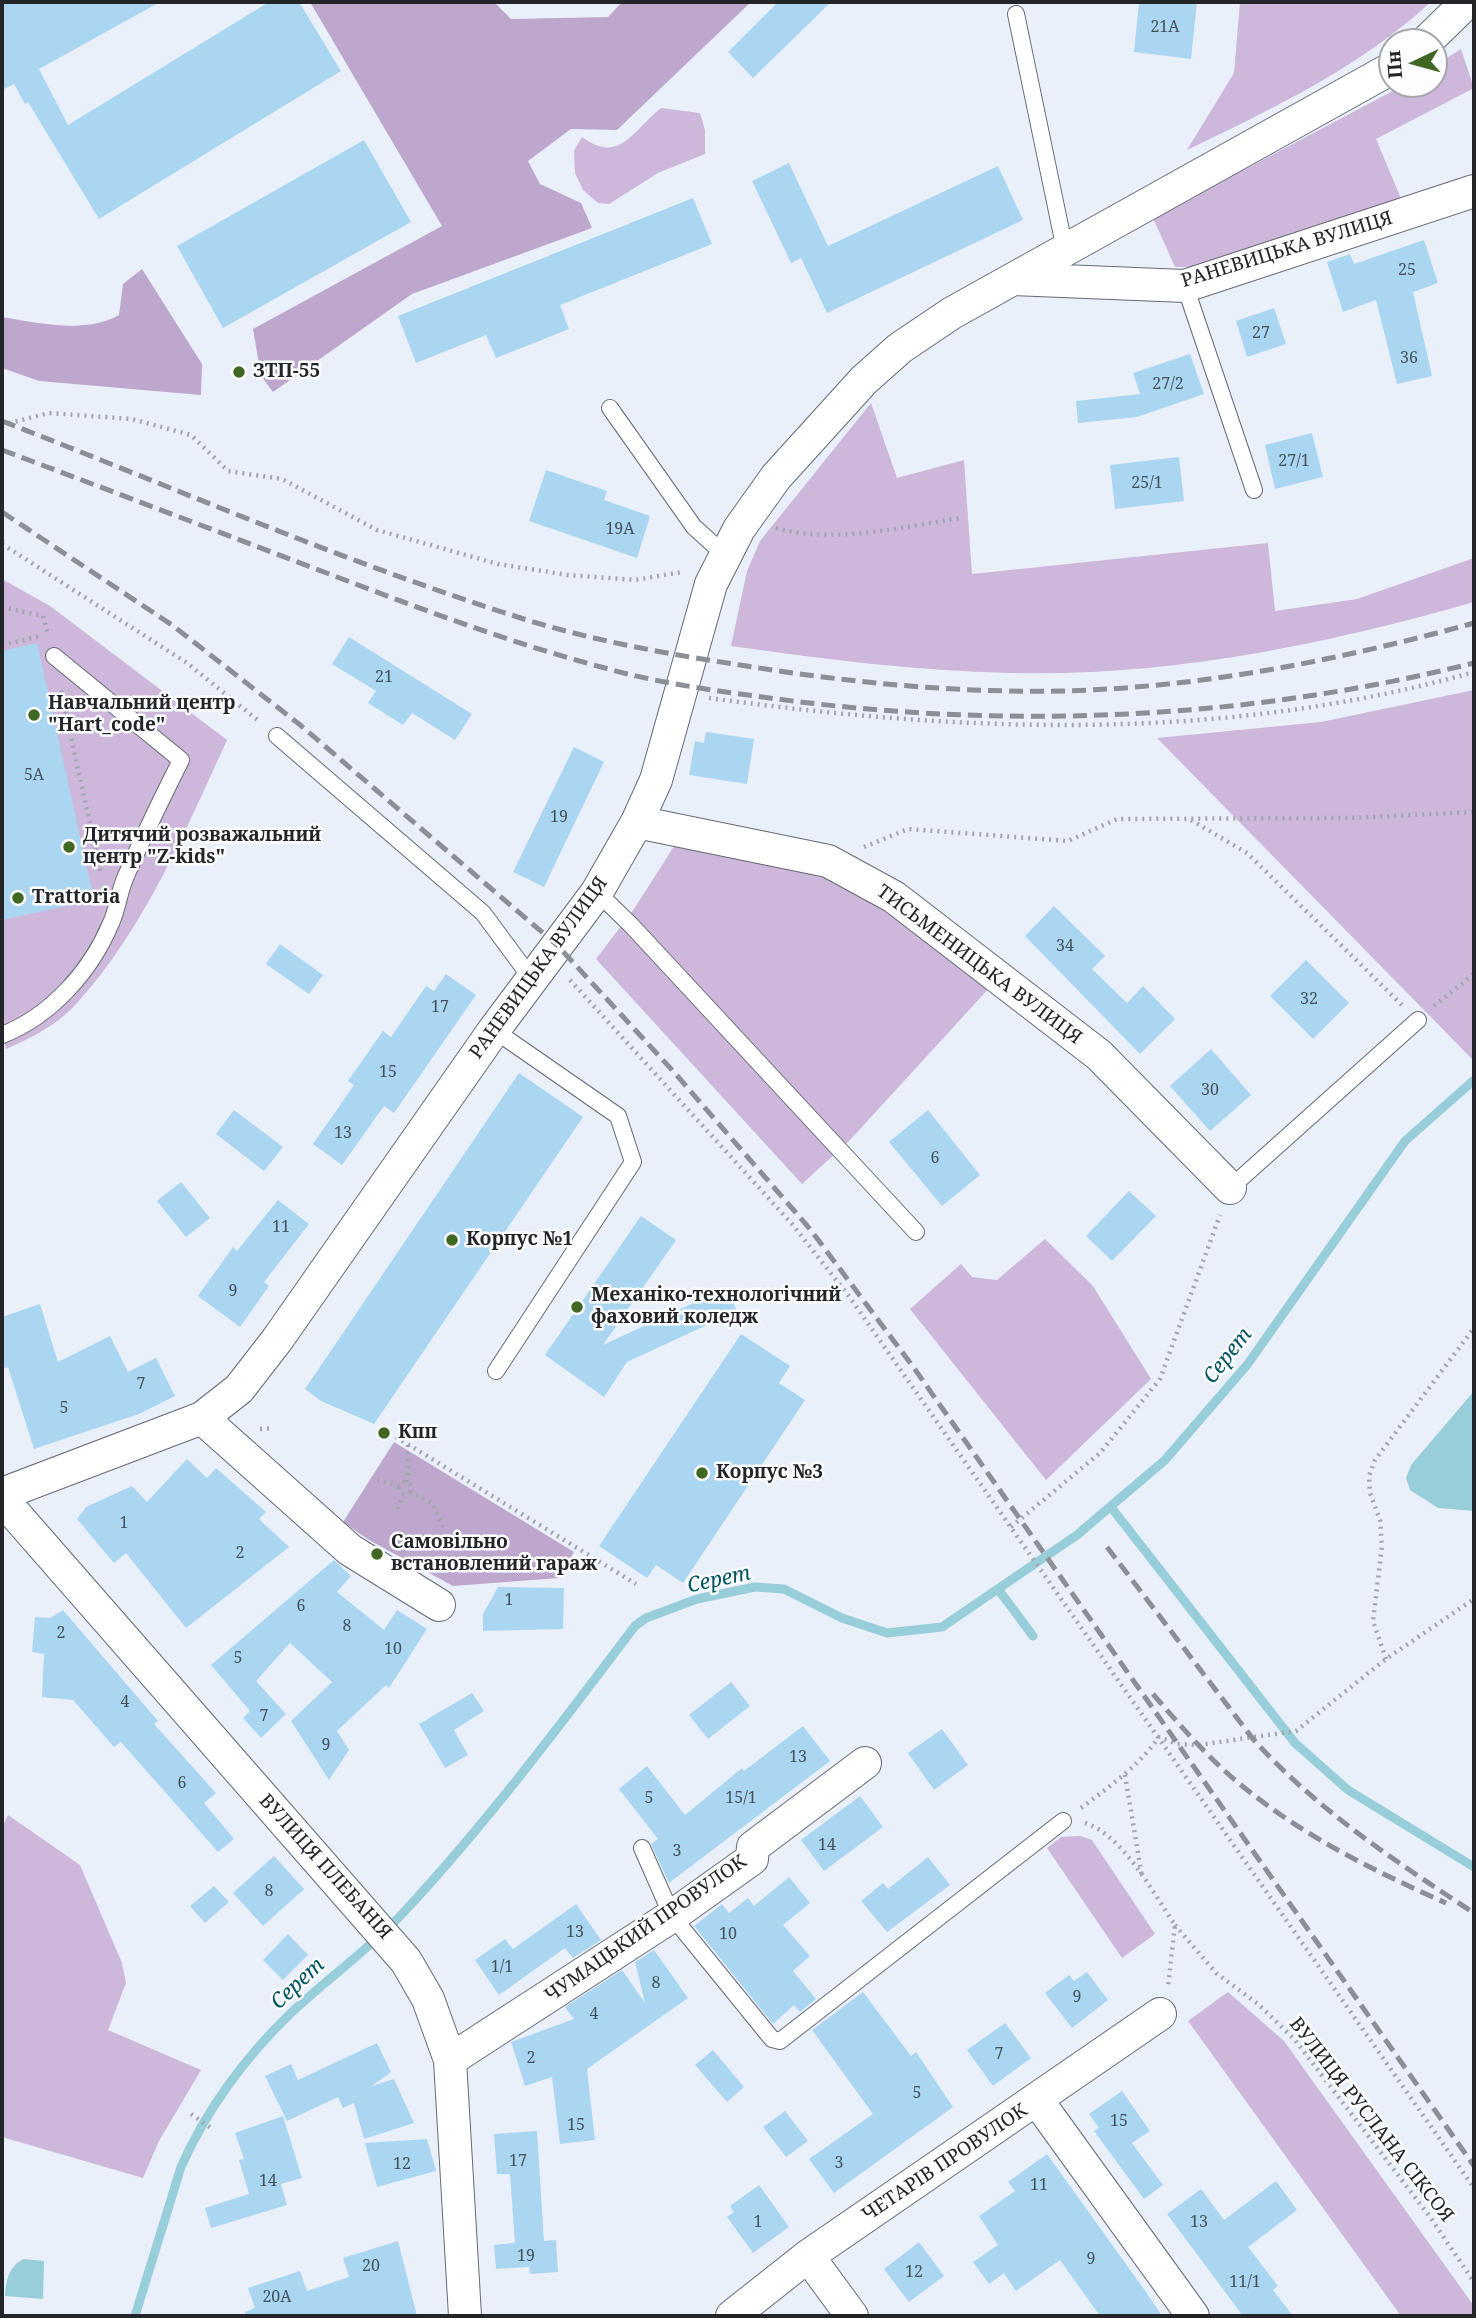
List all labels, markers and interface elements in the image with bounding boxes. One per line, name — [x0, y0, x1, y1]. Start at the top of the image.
house number: 21А — [1150, 17, 1180, 37]
north arrow — [1378, 28, 1448, 98]
text: Пн — [1380, 50, 1408, 80]
street label: РАНЕВИЦЬКА ВУЛИЦЯ — [1179, 207, 1395, 293]
house number: 25 — [1398, 260, 1416, 280]
house number: 27 — [1252, 323, 1270, 343]
house number: 36 — [1400, 348, 1418, 368]
place label: ЗТП-55 — [253, 361, 320, 383]
marker: ЗТП-55 — [231, 364, 247, 380]
house number: 27/2 — [1152, 374, 1184, 394]
house number: 27/1 — [1278, 451, 1310, 471]
house number: 25/1 — [1131, 473, 1163, 493]
house number: 19А — [605, 519, 635, 539]
house number: 21 — [375, 667, 393, 687]
place label: Навчальний центр "Hart_code" — [48, 693, 235, 737]
marker: Навчальний центр "Hart_code" — [26, 707, 42, 723]
house number: 5А — [24, 765, 44, 785]
house number: 19 — [550, 807, 568, 827]
place label: Дитячий розважальний центр "Z-kids" — [83, 825, 321, 869]
marker: Дитячий розважальний центр "Z-kids" — [61, 839, 77, 855]
street label: РАНЕВИЦЬКА ВУЛИЦЯ — [465, 872, 613, 1064]
street label: ТИСЬМЕНИЦЬКА ВУЛИЦЯ — [872, 880, 1086, 1050]
place label: Trattoria — [32, 887, 120, 909]
marker: Trattoria — [10, 890, 26, 906]
house number: 34 — [1056, 936, 1074, 956]
house number: 32 — [1300, 989, 1318, 1009]
house number: 17 — [431, 997, 449, 1017]
house number: 15 — [379, 1062, 397, 1082]
house number: 30 — [1201, 1080, 1219, 1100]
house number: 13 — [334, 1123, 352, 1143]
house number: 6 — [931, 1148, 939, 1168]
house number: 11 — [272, 1217, 290, 1237]
place label: Корпус №1 — [466, 1229, 573, 1251]
marker: Корпус №1 — [444, 1232, 460, 1248]
house number: 9 — [229, 1281, 237, 1301]
place label: Механіко-технологічний фаховий коледж — [591, 1285, 841, 1329]
marker: Механіко-технологічний фаховий коледж — [569, 1299, 585, 1315]
water label: Серет — [1198, 1323, 1258, 1389]
house number: 7 — [137, 1374, 145, 1394]
house number: 5 — [60, 1398, 68, 1418]
place label: Кпп — [398, 1422, 437, 1444]
marker: Кпп — [376, 1425, 392, 1441]
place label: Корпус №3 — [716, 1462, 823, 1484]
marker: Корпус №3 — [694, 1465, 710, 1481]
house number: 1 — [120, 1513, 128, 1533]
place label: Самовільно встановлений гараж — [391, 1532, 597, 1576]
house number: 2 — [236, 1543, 244, 1563]
marker: Самовільно встановлений гараж — [369, 1546, 385, 1562]
water label: Серет — [685, 1561, 753, 1599]
house number: 1 — [505, 1590, 513, 1610]
house number: 6 — [297, 1596, 305, 1616]
house number: 8 — [343, 1616, 351, 1636]
house number: 2 — [57, 1623, 65, 1643]
house number: 10 — [384, 1639, 402, 1659]
house number: 5 — [234, 1648, 242, 1668]
house number: 4 — [121, 1692, 129, 1712]
house number: 7 — [260, 1706, 268, 1726]
house number: 9 — [322, 1735, 330, 1755]
house number: 13 — [789, 1747, 807, 1767]
house number: 6 — [178, 1773, 186, 1793]
house number: 5 — [645, 1788, 653, 1808]
house number: 15/1 — [725, 1788, 757, 1808]
street label: ВУЛИЦЯ ПЛЕБАНІЯ — [254, 1790, 396, 1944]
house number: 14 — [818, 1835, 836, 1855]
house number: 3 — [673, 1841, 681, 1861]
street label: ЧУМАЦЬКИЙ ПРОВУЛОК — [541, 1851, 751, 2007]
house number: 8 — [265, 1881, 273, 1901]
house number: 13 — [566, 1922, 584, 1942]
house number: 10 — [719, 1924, 737, 1944]
water label: Серет — [266, 1953, 330, 2015]
house number: 1/1 — [491, 1957, 513, 1977]
house number: 8 — [652, 1973, 660, 1993]
house number: 9 — [1073, 1987, 1081, 2007]
house number: 4 — [590, 2004, 598, 2024]
street label: ВУЛИЦЯ РУСЛАНА СІКСОЯ — [1284, 2013, 1458, 2227]
house number: 7 — [995, 2044, 1003, 2064]
house number: 2 — [527, 2048, 535, 2068]
house number: 5 — [913, 2083, 921, 2103]
street label: ЧЕТАРІВ ПРОВУЛОК — [858, 2099, 1032, 2227]
house number: 15 — [1110, 2111, 1128, 2131]
house number: 15 — [567, 2115, 585, 2135]
house number: 17 — [509, 2151, 527, 2171]
house number: 3 — [835, 2153, 843, 2173]
house number: 12 — [393, 2154, 411, 2174]
house number: 14 — [259, 2171, 277, 2191]
house number: 11 — [1030, 2175, 1048, 2195]
house number: 1 — [754, 2212, 762, 2232]
house number: 13 — [1190, 2212, 1208, 2232]
house number: 19 — [517, 2246, 535, 2266]
house number: 9 — [1087, 2249, 1095, 2269]
house number: 20 — [362, 2256, 380, 2276]
house number: 12 — [905, 2262, 923, 2282]
house number: 11/1 — [1229, 2272, 1261, 2292]
house number: 20А — [262, 2287, 292, 2307]

